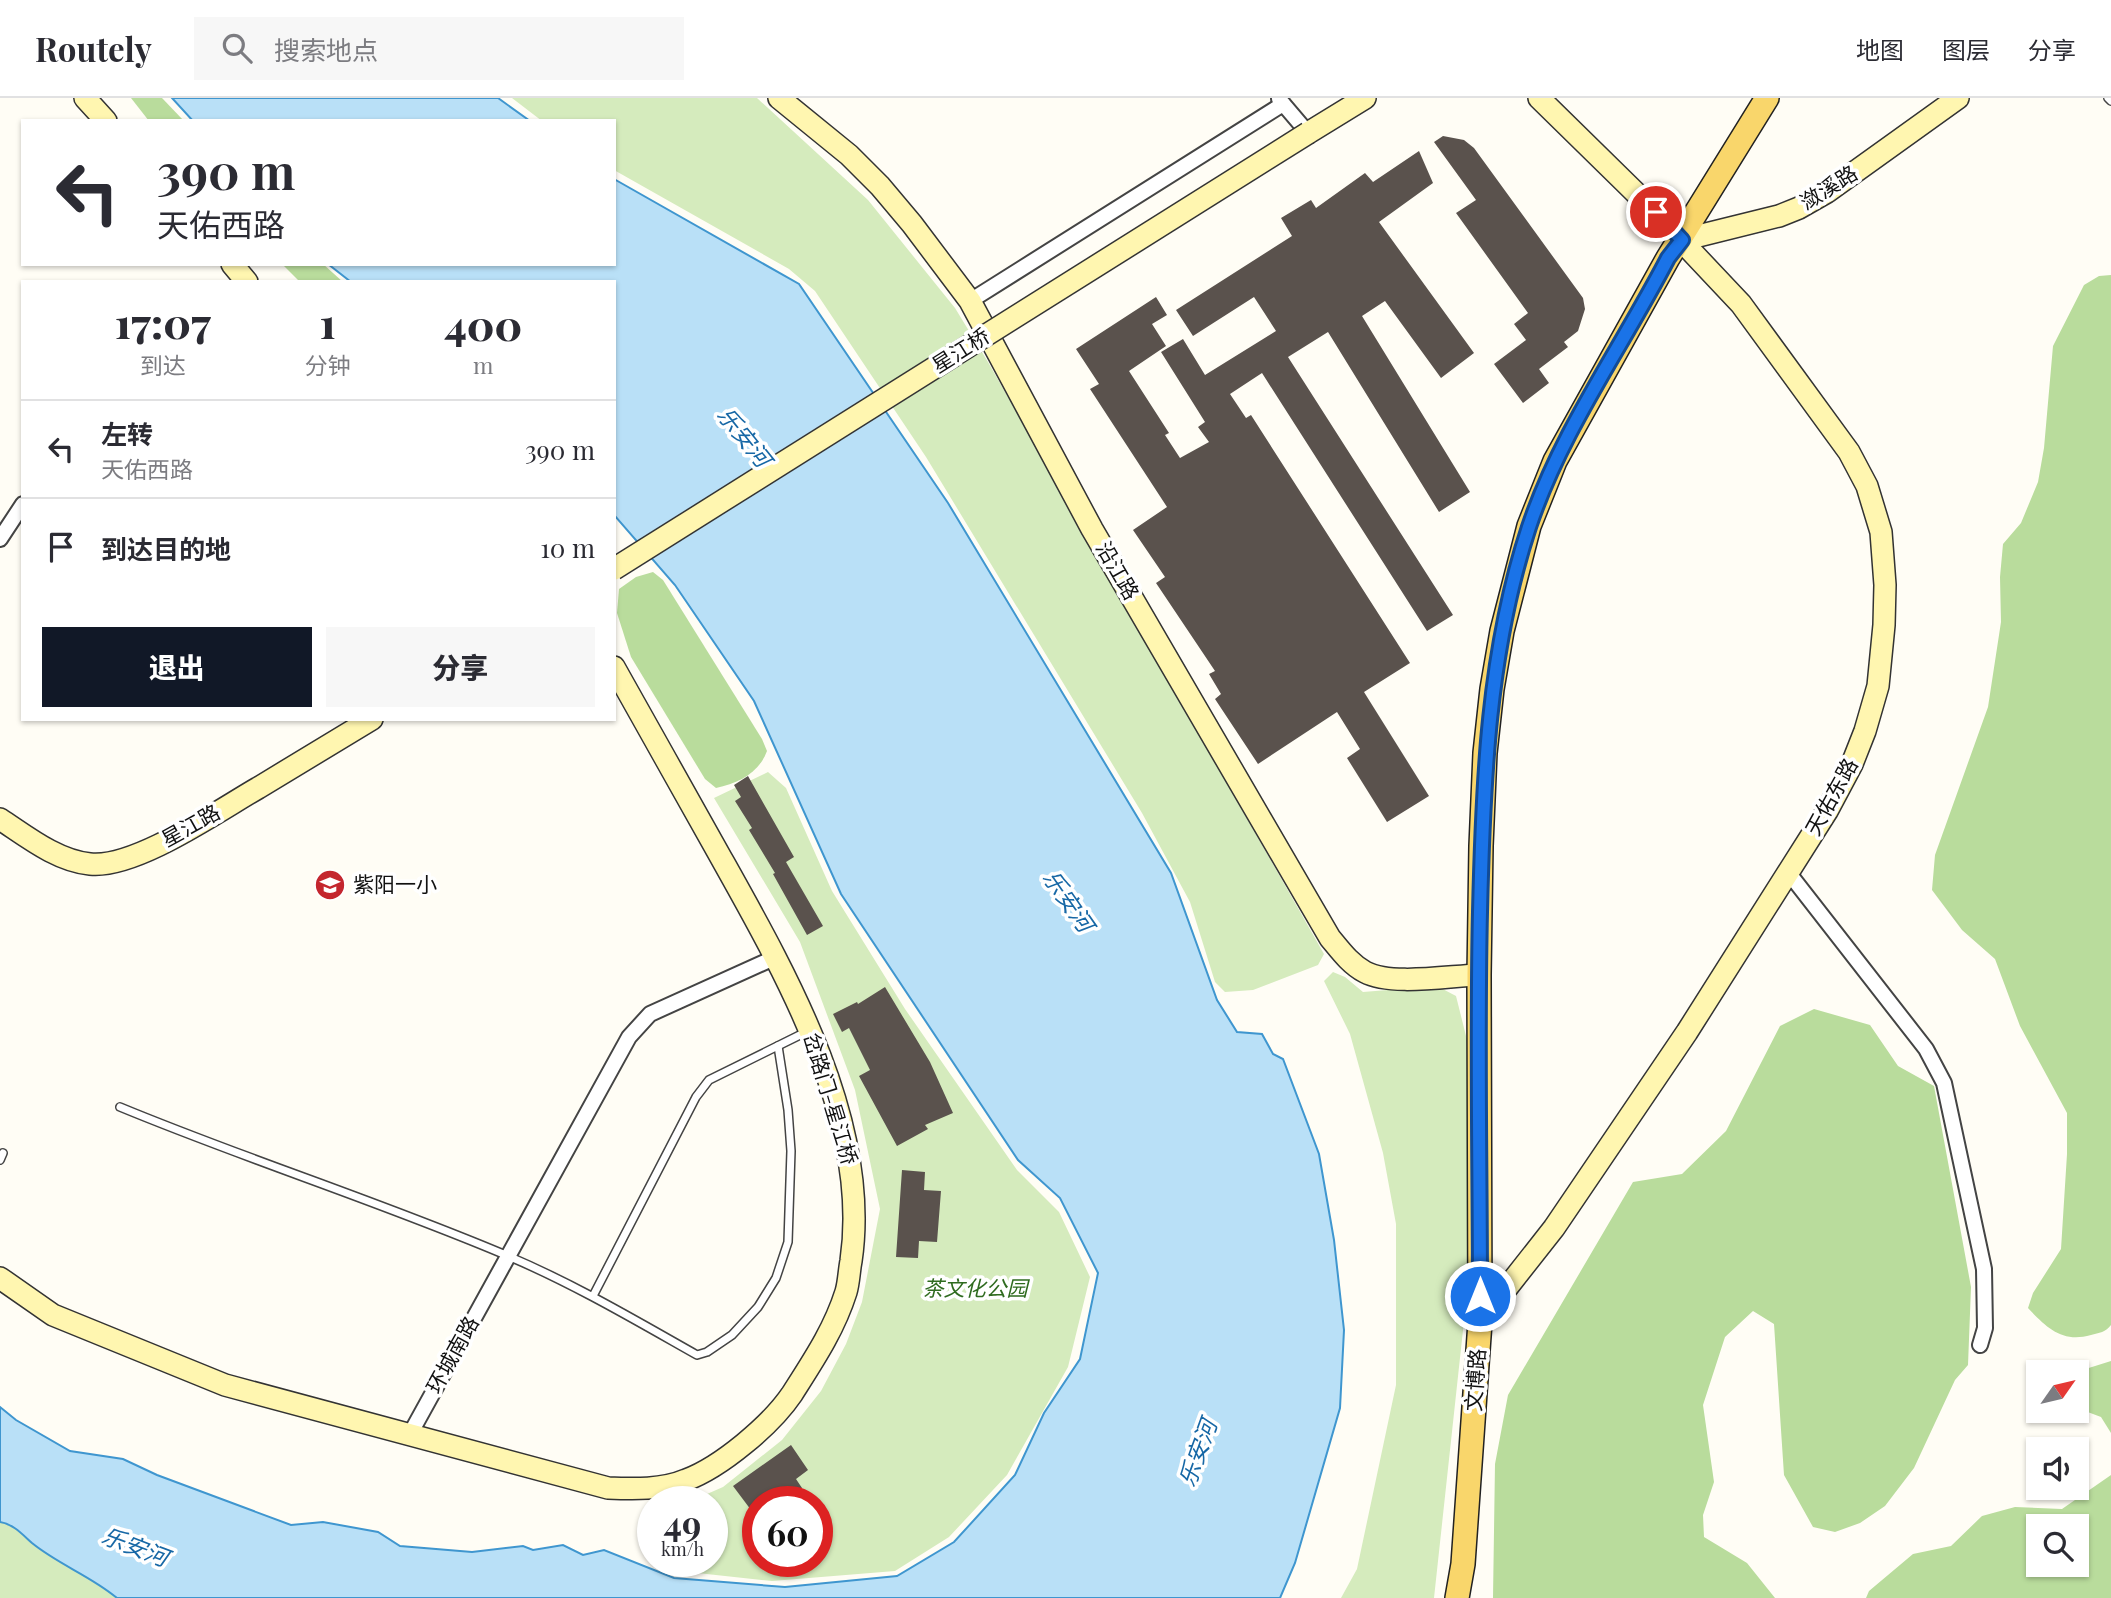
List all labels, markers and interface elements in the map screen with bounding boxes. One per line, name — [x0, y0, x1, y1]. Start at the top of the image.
search box — [194, 17, 684, 80]
text: Routely — [35, 26, 152, 70]
icon: search — [218, 29, 256, 67]
text: 搜索地点 — [274, 32, 378, 67]
text: 地图 — [1856, 33, 1904, 65]
text: 图层 — [1942, 33, 1990, 65]
text: 分享 — [2028, 33, 2076, 65]
text: 390 m — [157, 137, 295, 202]
icon: left — [42, 147, 133, 238]
street label: 潋溪路 — [1794, 158, 1862, 215]
pin — [1626, 182, 1686, 242]
icon: arrive — [1637, 193, 1675, 231]
text: 天佑西路 — [157, 202, 285, 245]
text: 17:07 — [115, 294, 211, 350]
text: 1 — [319, 294, 336, 350]
text: 400 — [444, 296, 522, 352]
street label: 星江桥 — [926, 321, 994, 378]
text: 到达 — [140, 349, 186, 380]
text: 分钟 — [305, 349, 351, 380]
text: m — [473, 349, 493, 380]
water label: 乐安河 — [711, 399, 781, 476]
text: 左转 — [101, 416, 153, 451]
icon: left — [42, 430, 80, 468]
text: 390 m — [525, 432, 595, 467]
text: 天佑西路 — [101, 453, 193, 484]
icon: arrive — [42, 528, 80, 566]
text: 10 m — [540, 530, 595, 565]
text: 到达目的地 — [101, 531, 231, 566]
street label: 沿江路 — [1091, 536, 1147, 604]
button: 退出 — [42, 627, 312, 707]
button: 分享 — [326, 627, 595, 707]
street label: 天佑东路 — [1798, 753, 1863, 840]
street label: 星江路 — [156, 797, 224, 852]
water label: 乐安河 — [1037, 863, 1104, 941]
school or university icon: 紫阳一小 — [313, 868, 347, 902]
place label: 紫阳一小 — [353, 869, 437, 897]
street label: 岔路门-星江桥 — [799, 1029, 865, 1168]
position arrow — [1443, 1259, 1517, 1333]
park label: 茶文化公园 — [923, 1273, 1030, 1301]
street label: 环城南路 — [419, 1311, 484, 1398]
street label: 文博路 — [1458, 1347, 1490, 1412]
north arrow — [2026, 1360, 2090, 1423]
map controls — [2026, 1360, 2089, 1577]
water label: 乐安河 — [1170, 1411, 1224, 1490]
button: sound — [2026, 1437, 2089, 1500]
speed limit sign: 60 — [742, 1486, 833, 1577]
text: 49 — [664, 1499, 701, 1546]
button: search — [2026, 1514, 2089, 1577]
water label: 乐安河 — [98, 1519, 177, 1574]
text: km/h — [661, 1537, 704, 1561]

